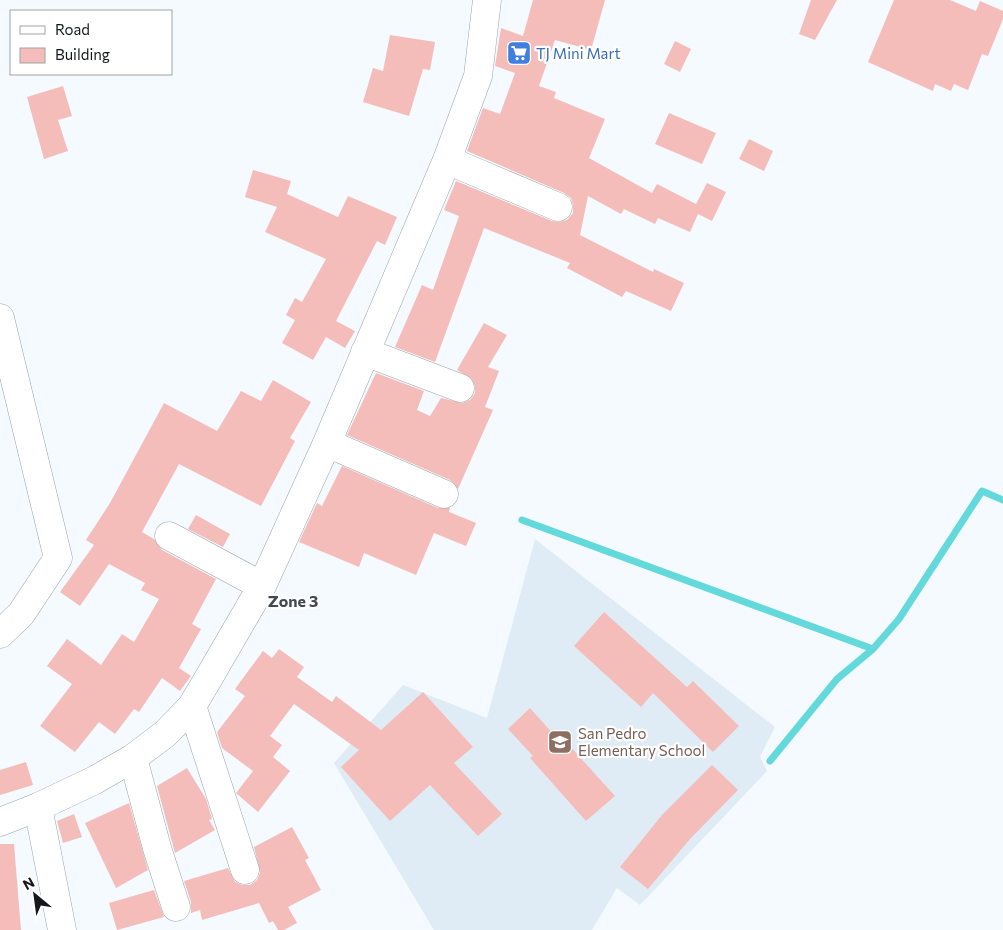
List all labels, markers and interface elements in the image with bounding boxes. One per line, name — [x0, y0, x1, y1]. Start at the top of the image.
legend — [10, 10, 172, 75]
text: Road — [55, 20, 90, 38]
supermarket icon: TJ Mini Mart — [506, 40, 532, 66]
place label: TJ Mini Mart — [536, 44, 621, 62]
text: Building — [55, 45, 110, 63]
district label: Zone 3 — [268, 591, 318, 610]
place label: San Pedro Elementary School — [578, 724, 705, 759]
school or university icon: San Pedro Elementary School — [547, 729, 573, 755]
north arrow — [10, 870, 60, 920]
text: N — [20, 873, 37, 893]

